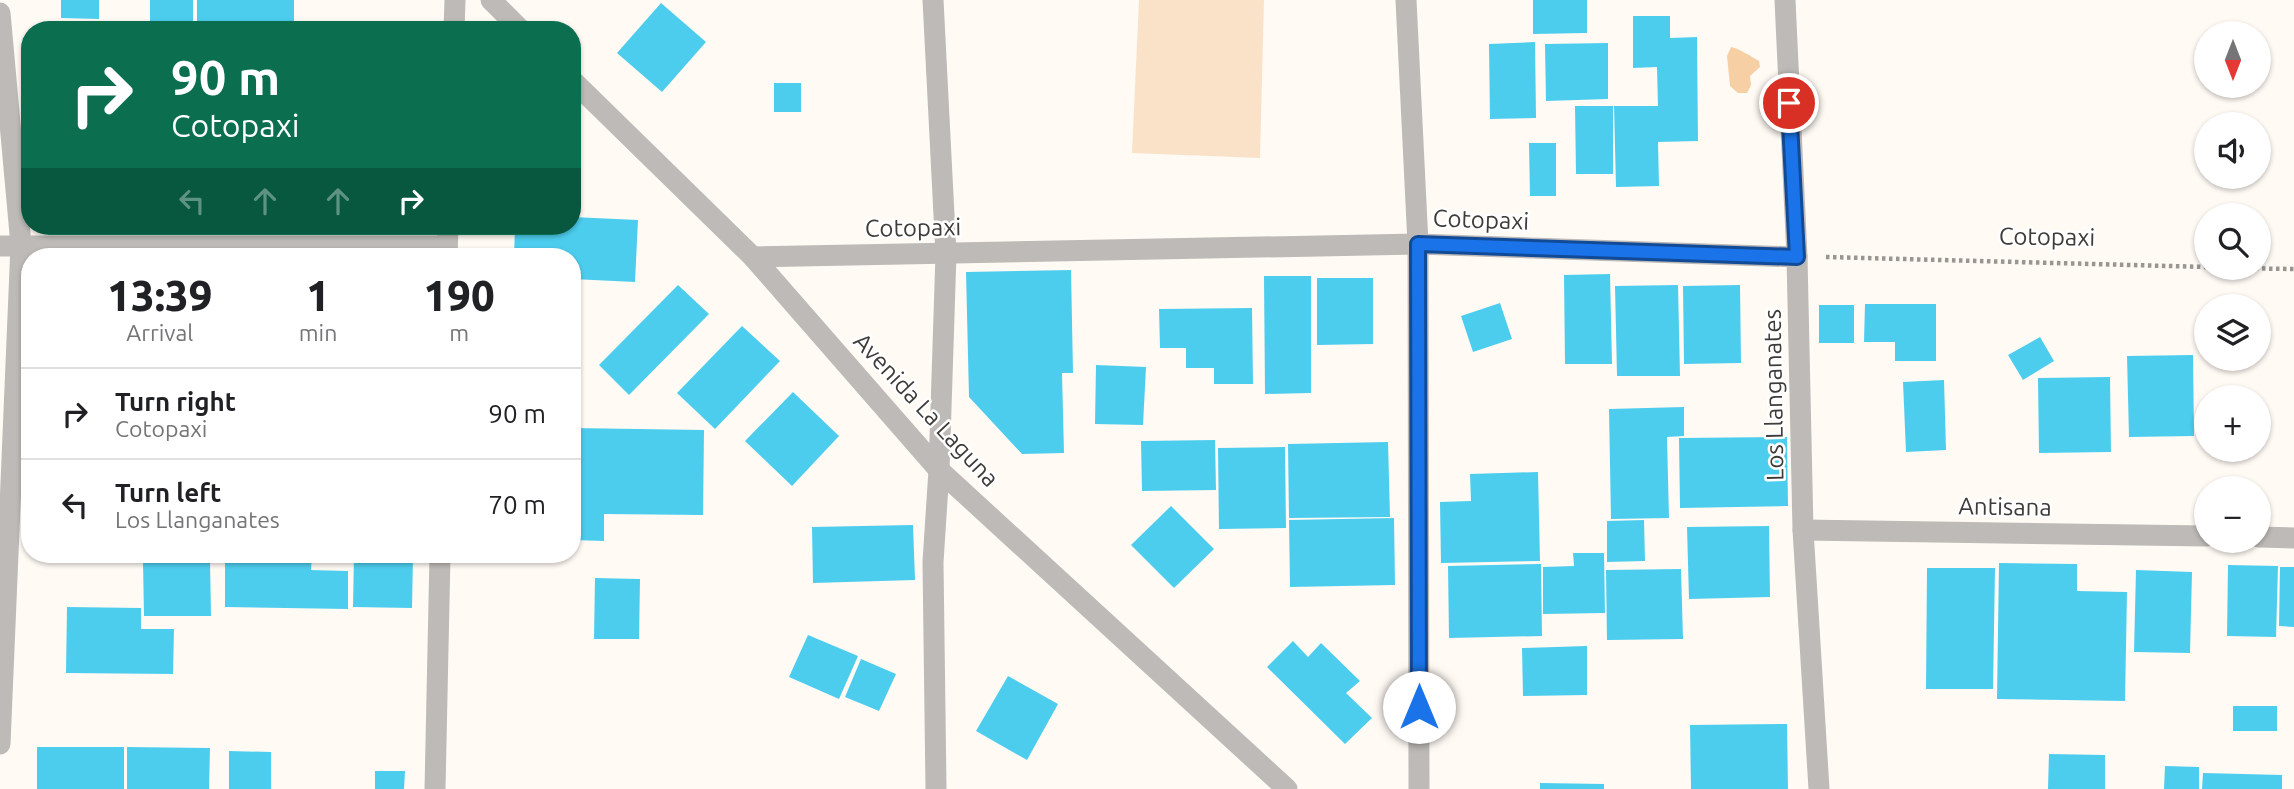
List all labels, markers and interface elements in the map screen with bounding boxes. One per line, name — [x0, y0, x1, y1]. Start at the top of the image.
north arrow — [2194, 21, 2272, 98]
map controls — [2194, 21, 2271, 553]
icon: right — [56, 49, 147, 140]
text: 90 m — [171, 49, 280, 104]
pin — [1759, 73, 1819, 133]
icon: arrive — [1770, 84, 1808, 122]
text: Cotopaxi — [171, 107, 300, 143]
button: sound — [2194, 112, 2271, 189]
icon: left — [173, 182, 211, 220]
icon: ahead — [246, 182, 284, 220]
icon: ahead — [319, 182, 357, 220]
icon: right — [392, 182, 430, 220]
button: search — [2194, 203, 2271, 280]
street label: Cotopaxi — [1432, 204, 1530, 235]
street label: Cotopaxi — [865, 213, 961, 242]
street label: Cotopaxi — [1999, 222, 2095, 251]
text: 13:39 — [107, 272, 212, 319]
text: 1 — [306, 272, 330, 319]
text: 190 — [424, 272, 495, 319]
button: layers — [2194, 294, 2271, 371]
street label: Los Llanganates — [1759, 309, 1788, 481]
text: Arrival — [126, 320, 193, 345]
text: min — [299, 320, 337, 345]
text: m — [449, 320, 469, 345]
street label: Avenida La Laguna — [848, 327, 1004, 492]
button: + — [2194, 385, 2271, 462]
text: Turn right — [115, 387, 236, 416]
icon: right — [56, 395, 94, 433]
text: 90 m — [488, 399, 546, 428]
text: Cotopaxi — [115, 416, 207, 441]
button: − — [2194, 476, 2271, 553]
text: Turn left — [115, 478, 221, 507]
icon: left — [56, 486, 94, 524]
text: 70 m — [488, 490, 546, 519]
street label: Antisana — [1958, 492, 2052, 521]
text: Los Llanganates — [115, 507, 280, 532]
position arrow — [1382, 670, 1456, 744]

